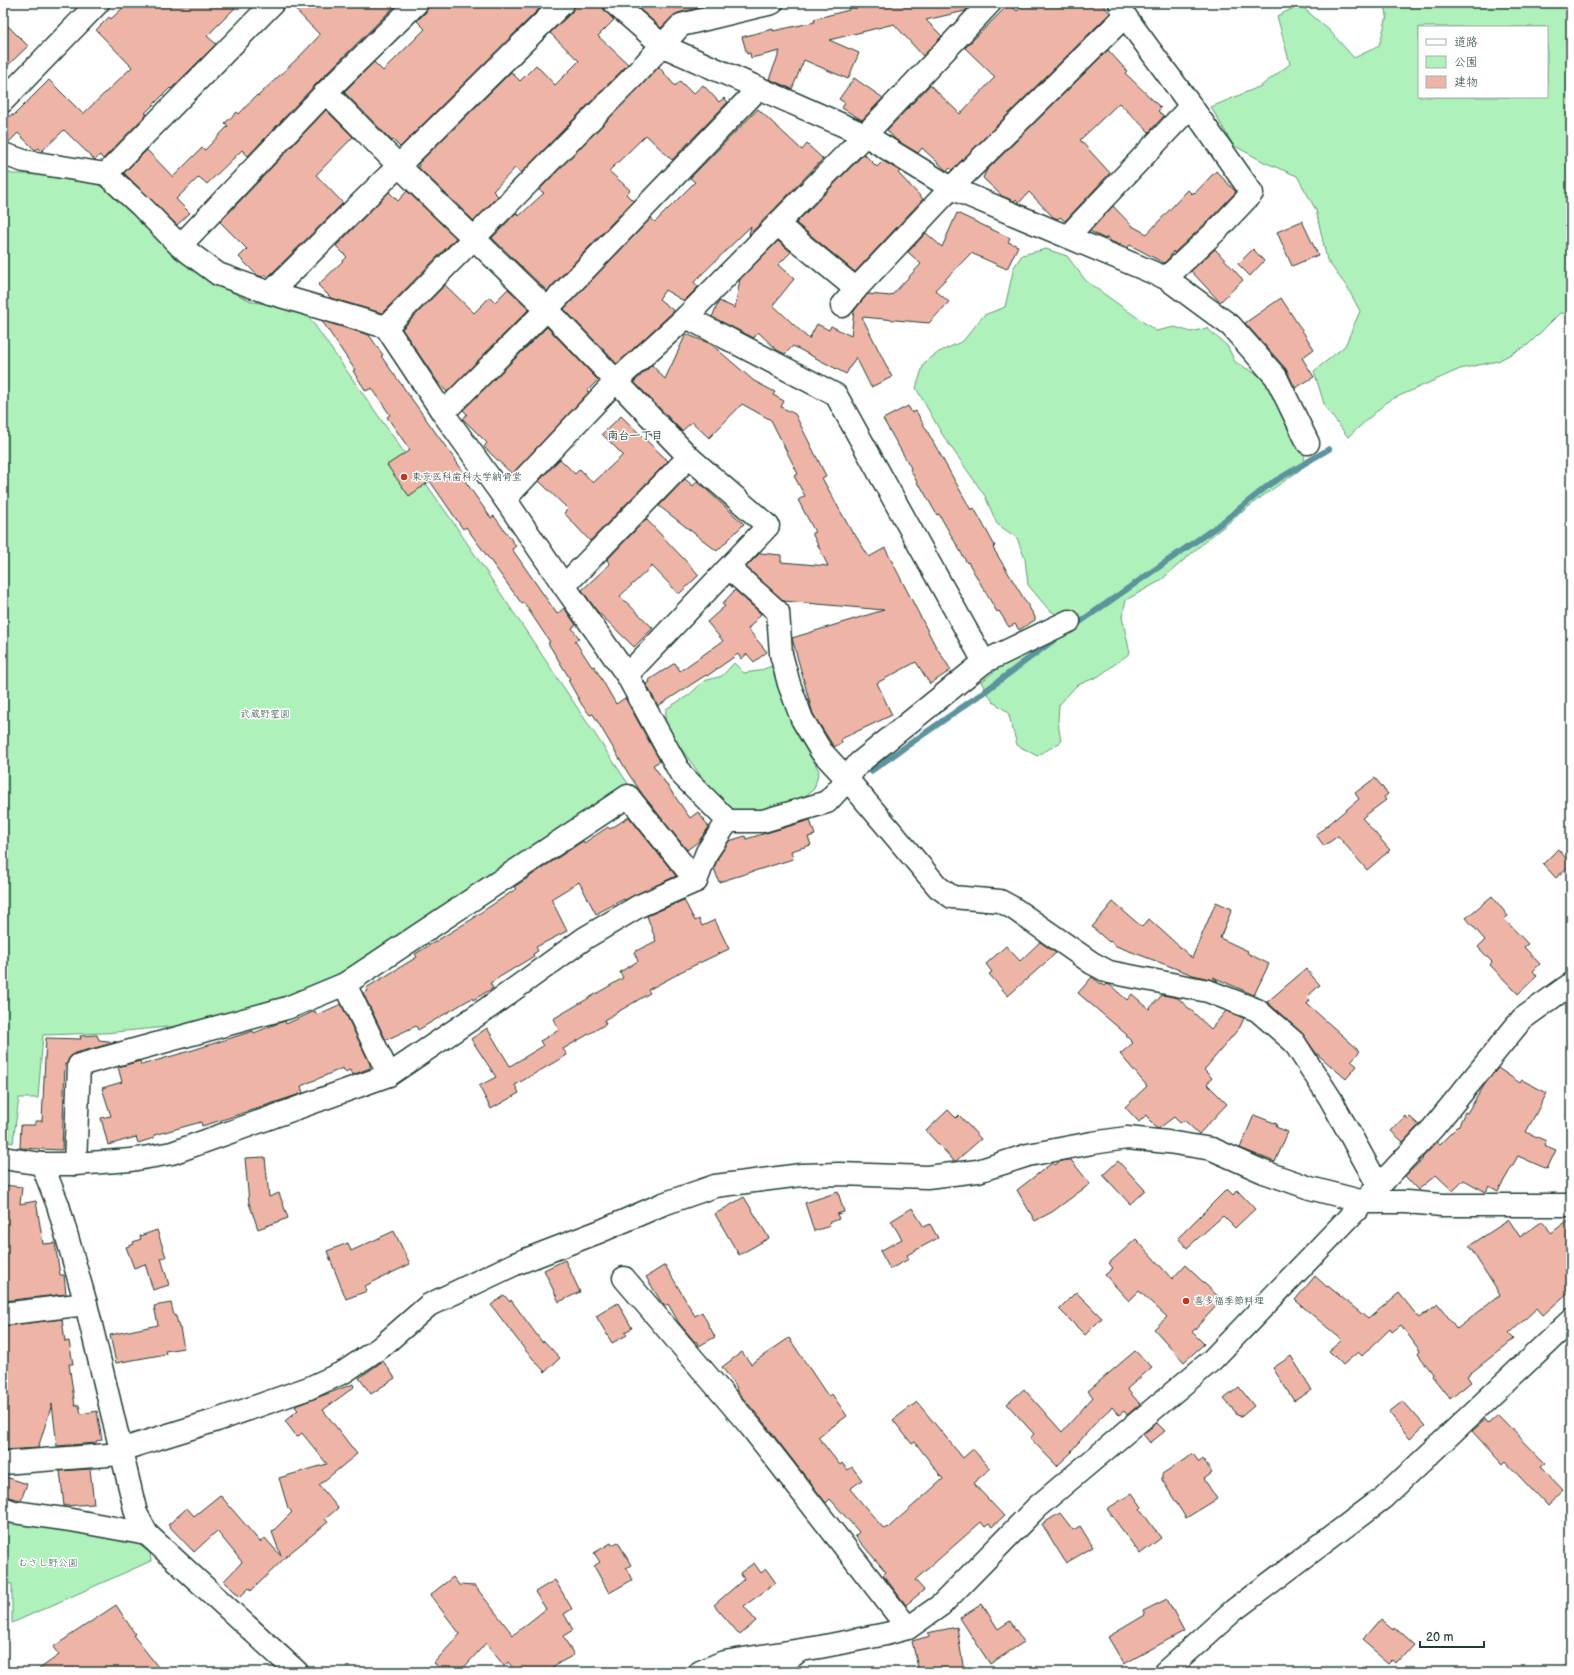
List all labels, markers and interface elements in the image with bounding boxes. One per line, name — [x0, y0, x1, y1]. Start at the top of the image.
legend — [1418, 26, 1548, 98]
text: 道路 — [1454, 35, 1478, 50]
text: 公園 — [1454, 55, 1478, 70]
text: 建物 — [1454, 75, 1478, 90]
district label: 南台一丁目 — [608, 429, 663, 442]
place label: 東京医科歯科大学納骨堂 — [412, 471, 522, 483]
marker: 東京医科歯科大学納骨堂 — [399, 472, 409, 482]
park label: 武蔵野霊園 — [240, 708, 290, 720]
place label: 喜多福季節料理 — [1194, 1295, 1264, 1307]
marker: 喜多福季節料理 — [1181, 1296, 1191, 1306]
park label: むさし野公園 — [18, 1557, 78, 1569]
scale bar — [1420, 1623, 1484, 1649]
text: 20 m — [1426, 1630, 1453, 1645]

